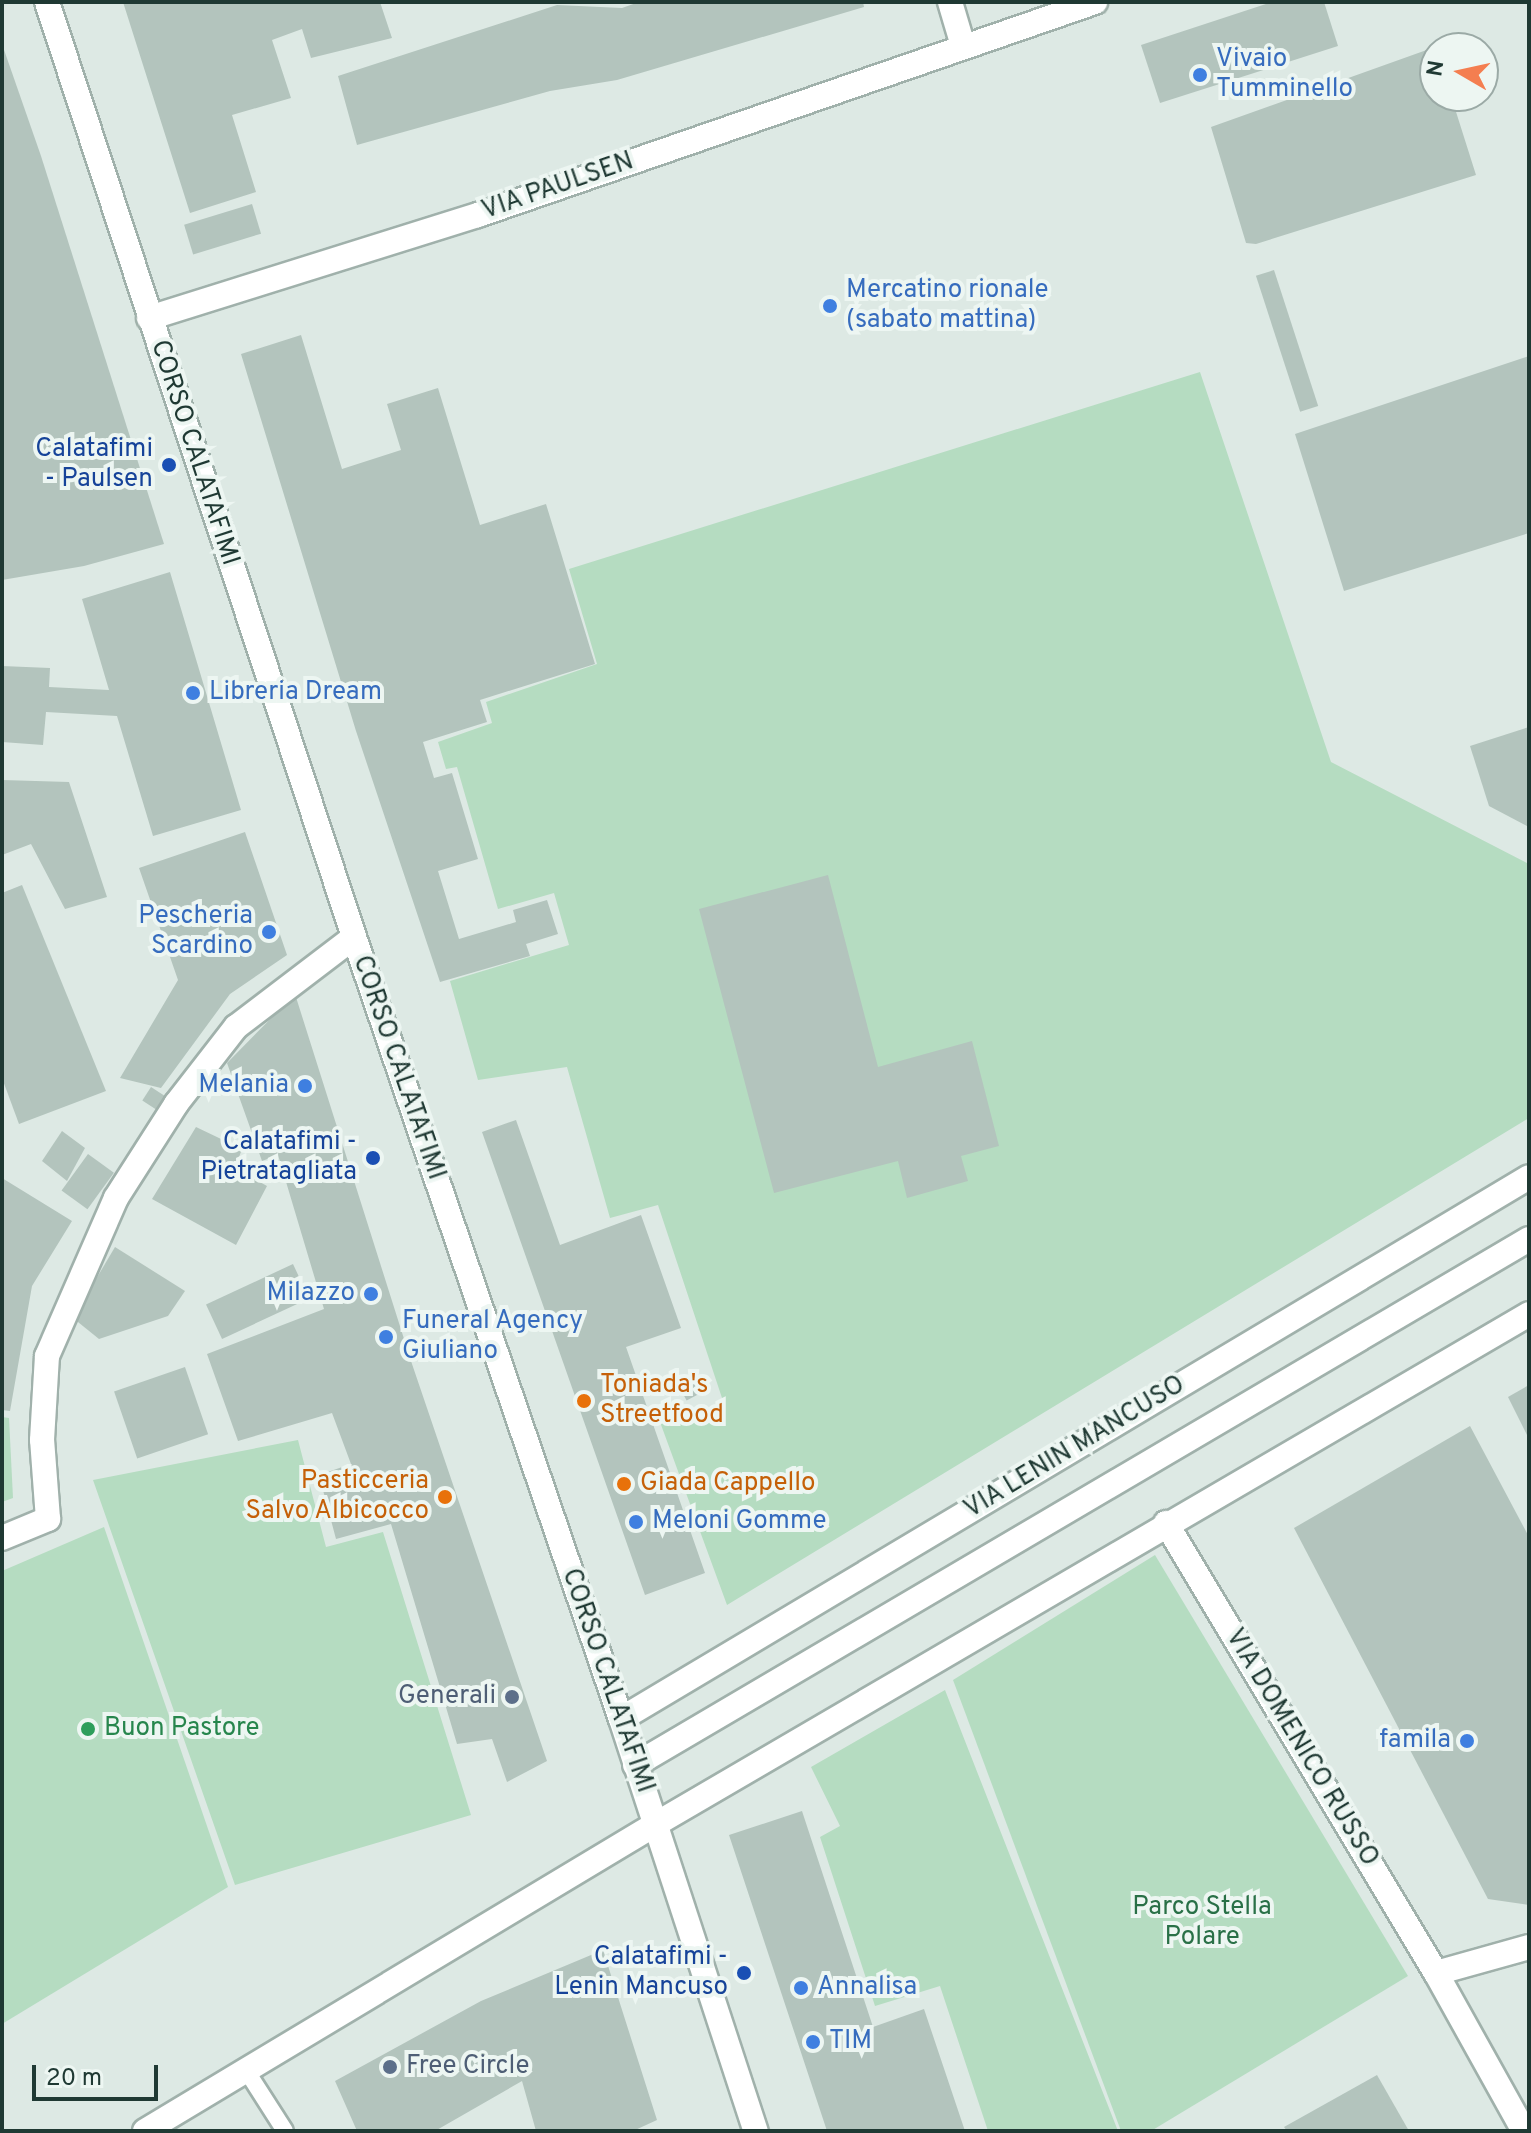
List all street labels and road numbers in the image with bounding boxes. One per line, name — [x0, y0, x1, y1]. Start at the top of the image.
street label: VIA PAULSEN — [478, 146, 638, 228]
street label: CORSO CALATAFIMI — [143, 336, 245, 570]
street label: CORSO CALATAFIMI — [345, 952, 451, 1184]
street label: VIA LENIN MANCUSO — [959, 1370, 1191, 1526]
street label: CORSO CALATAFIMI — [554, 1565, 660, 1797]
street label: VIA DOMENICO RUSSO — [1217, 1623, 1385, 1873]

